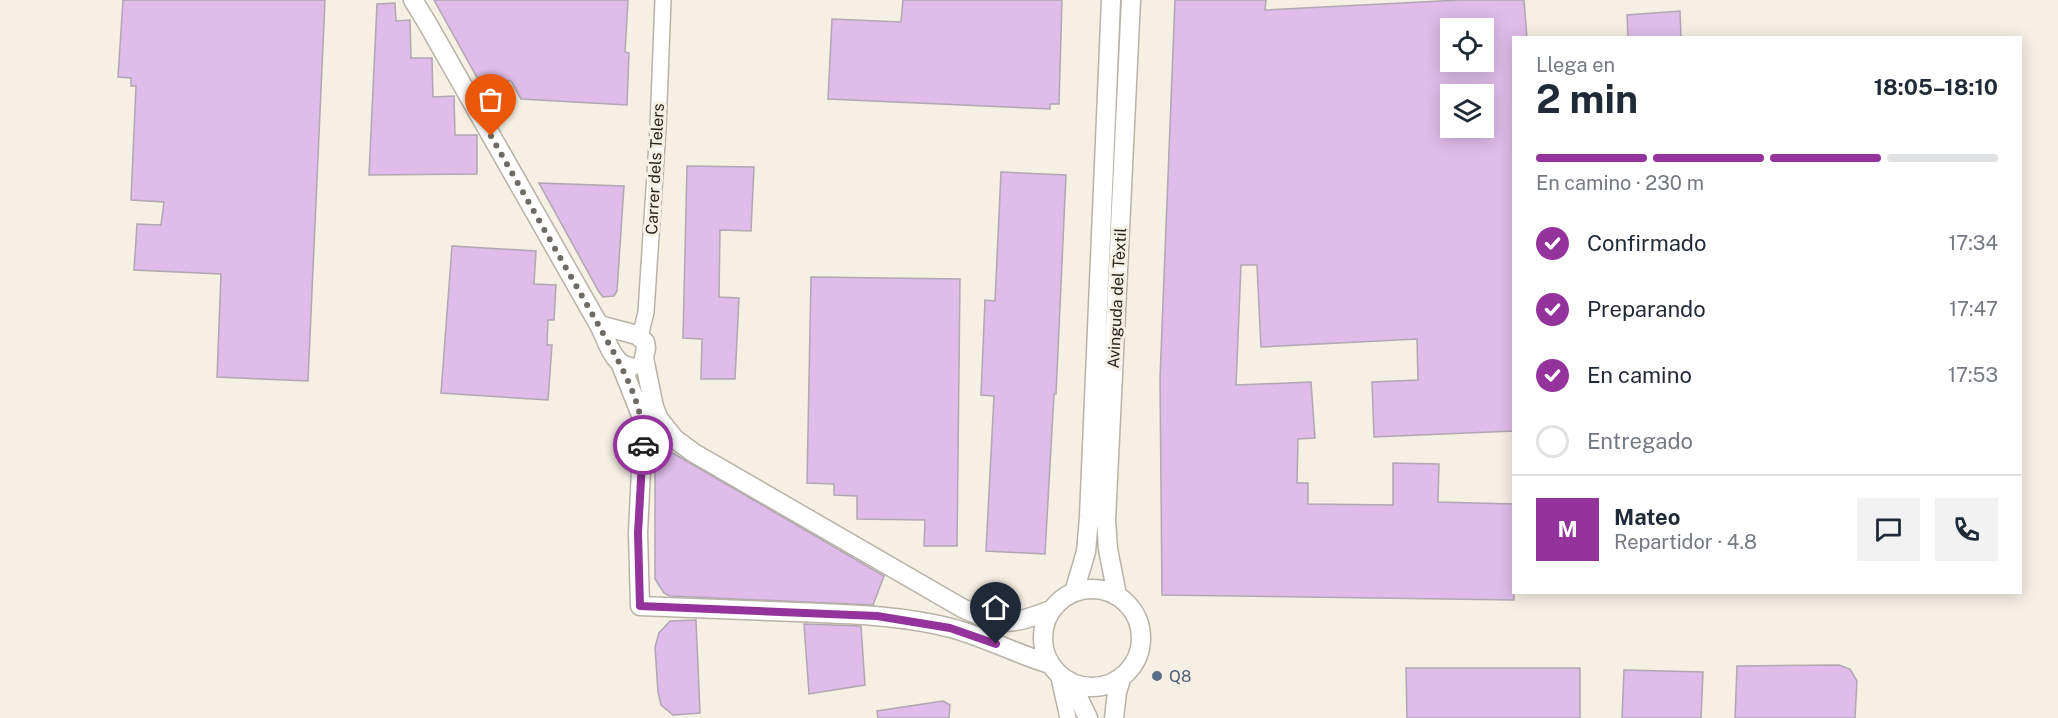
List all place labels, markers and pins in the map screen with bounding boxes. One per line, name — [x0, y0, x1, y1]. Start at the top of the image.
pin — [465, 74, 516, 136]
pin — [970, 582, 1021, 644]
place label: Q8 — [1169, 667, 1191, 686]
marker: Q8 — [1150, 669, 1164, 683]

